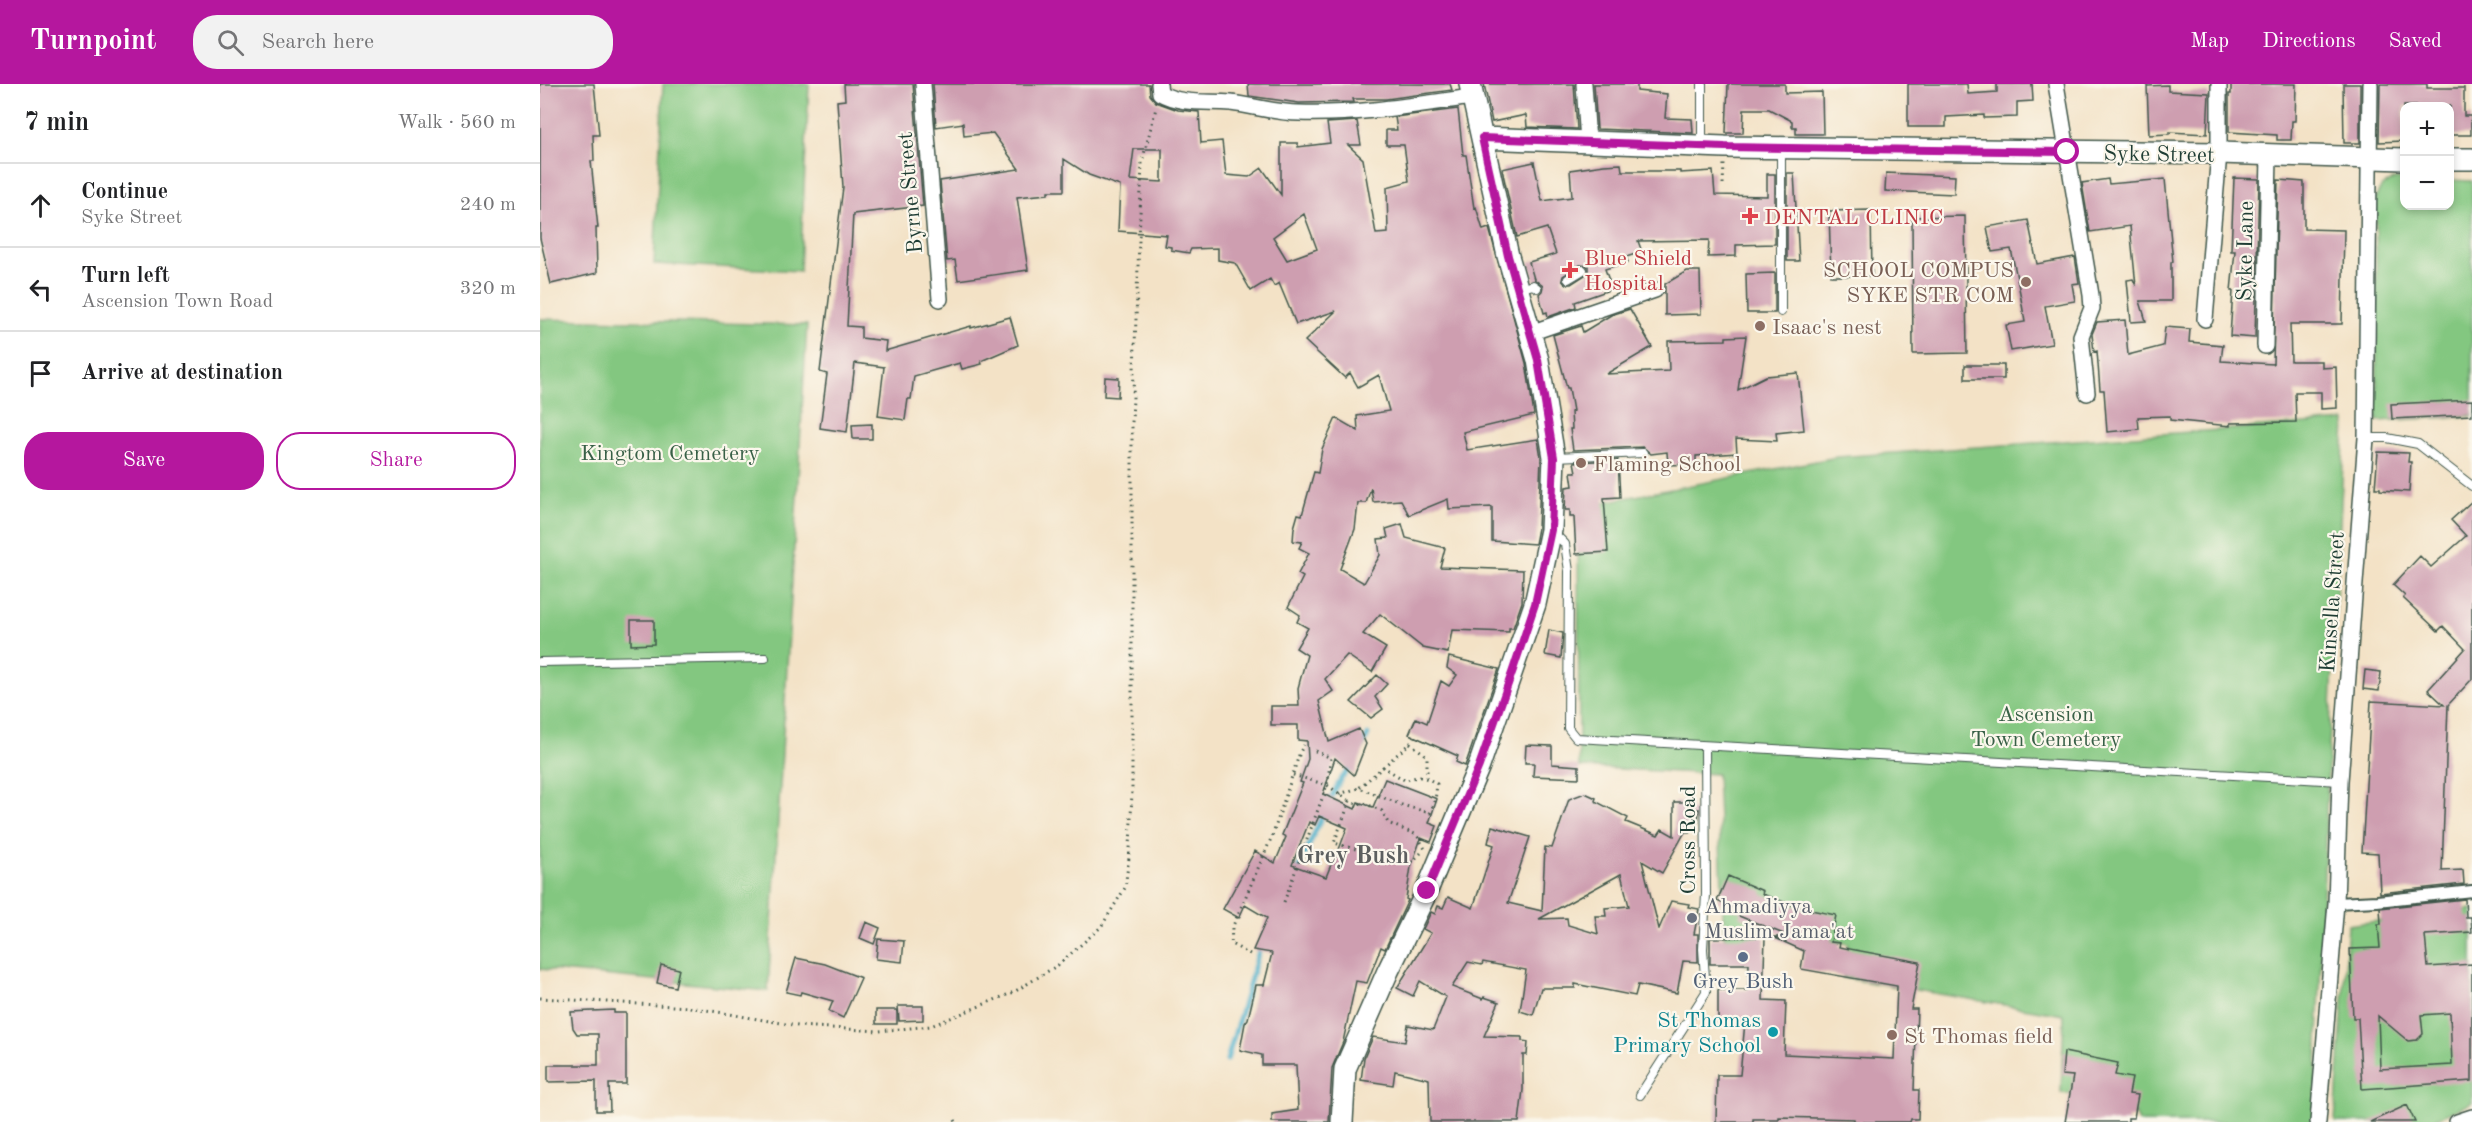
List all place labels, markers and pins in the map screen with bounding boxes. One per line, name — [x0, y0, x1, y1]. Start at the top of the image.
marker: DENTAL CLINIC — [1741, 207, 1759, 225]
place label: DENTAL CLINIC — [1764, 207, 1943, 229]
place label: Blue Shield Hospital — [1584, 248, 1692, 295]
place label: SCHOOL COMPUS SYKE STR COM — [1823, 260, 2014, 307]
marker: Blue Shield Hospital — [1561, 261, 1579, 279]
marker: SCHOOL COMPUS SYKE STR COM — [2019, 275, 2033, 289]
place label: Isaac's nest — [1772, 317, 1882, 339]
marker: Isaac's nest — [1753, 319, 1767, 333]
place label: Flaming School — [1593, 454, 1741, 476]
marker: Flaming School — [1574, 456, 1588, 470]
place label: Ahmadiyya Muslim Jama'at — [1704, 896, 1854, 943]
marker: Ahmadiyya Muslim Jama'at — [1685, 911, 1699, 925]
marker: Grey Bush — [1736, 950, 1750, 964]
place label: Grey Bush — [1692, 971, 1794, 993]
place label: St Thomas Primary School — [1613, 1010, 1761, 1057]
marker: St Thomas Primary School — [1766, 1025, 1780, 1039]
place label: St Thomas field — [1904, 1026, 2053, 1048]
marker: St Thomas field — [1885, 1028, 1899, 1042]

